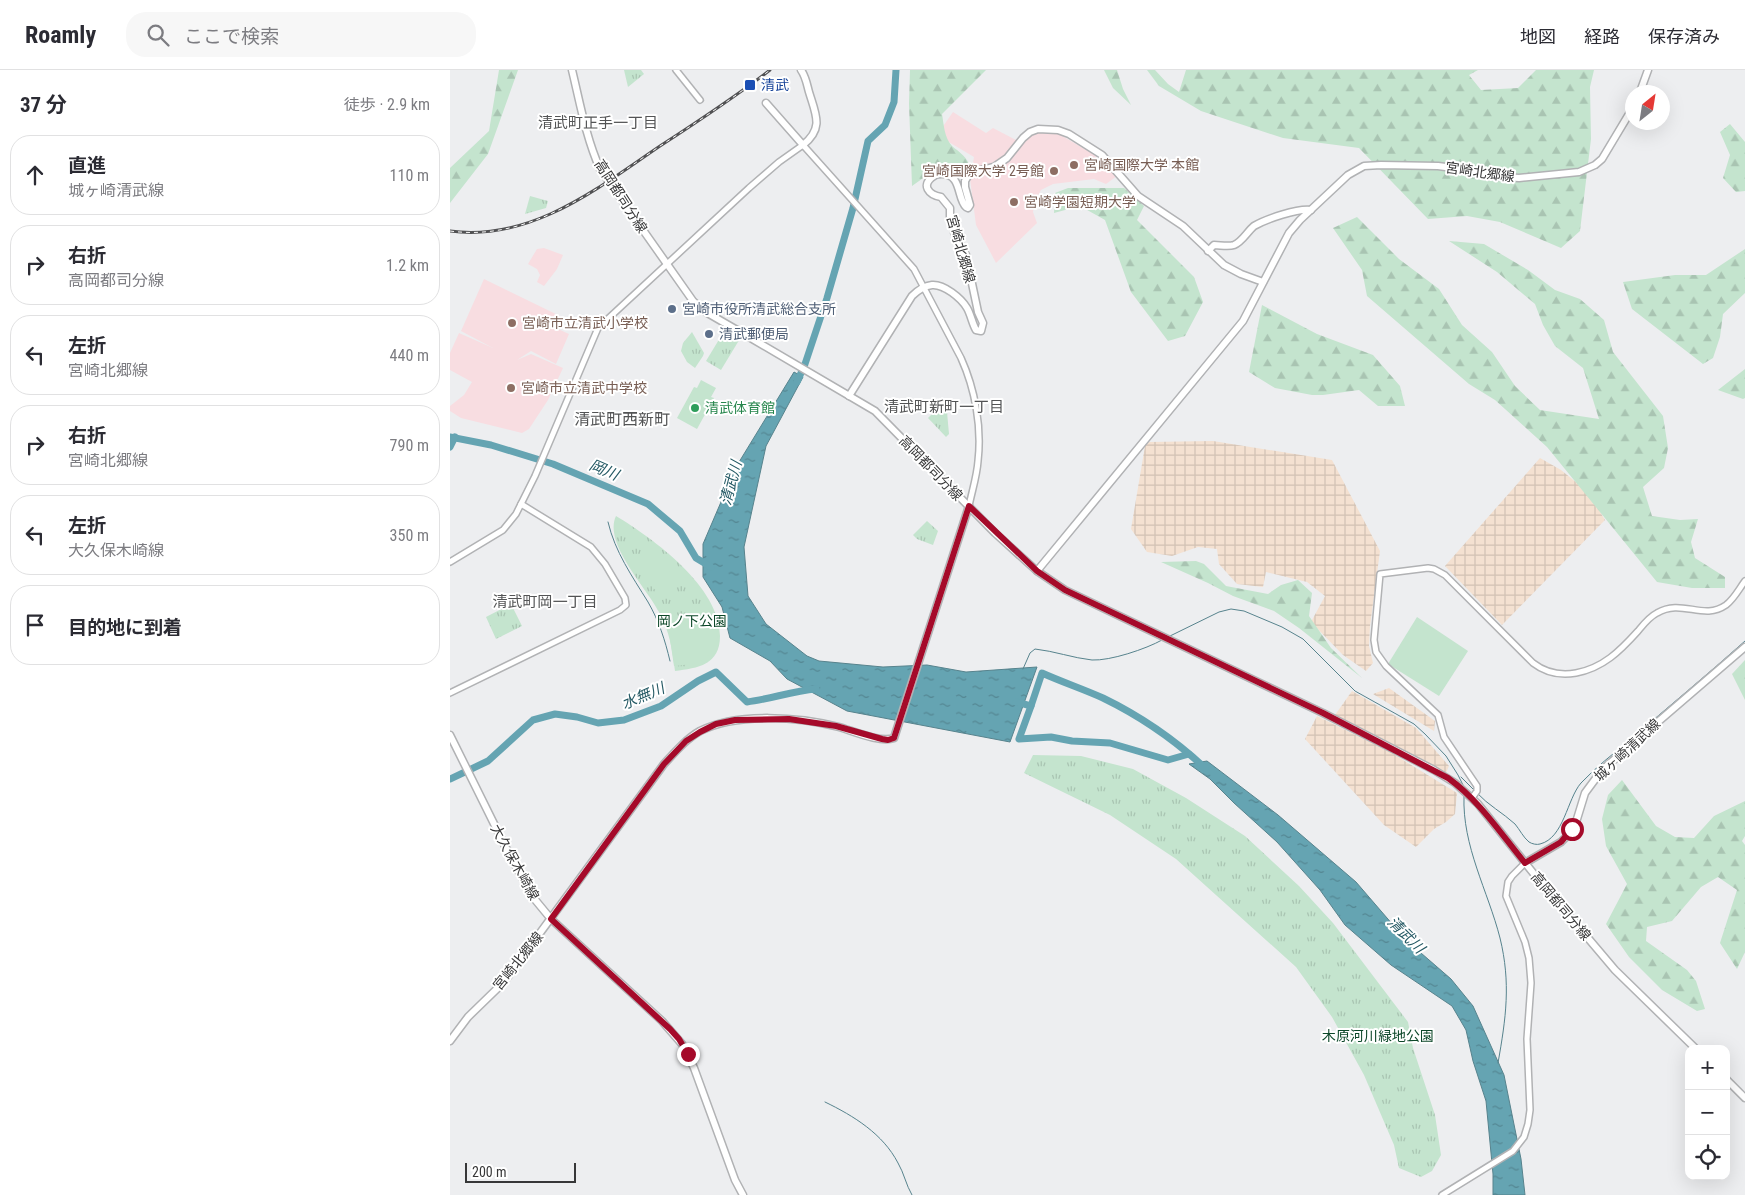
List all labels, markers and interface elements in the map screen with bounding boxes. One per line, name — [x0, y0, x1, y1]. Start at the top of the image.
search box — [126, 12, 476, 57]
text: Roamly — [25, 21, 96, 49]
icon: search — [144, 21, 172, 49]
text: ここで検索 — [184, 25, 279, 48]
text: 地図 — [1520, 26, 1556, 47]
text: 経路 — [1584, 26, 1620, 47]
text: 保存済み — [1648, 26, 1720, 47]
place label: 清武 — [761, 77, 789, 93]
marker: 清武 — [743, 78, 757, 92]
north arrow — [1625, 85, 1670, 130]
text: 37 分 — [20, 93, 67, 117]
text: 徒歩 · 2.9 km — [344, 95, 430, 114]
district label: 清武町正手一丁目 — [538, 114, 658, 132]
text: 直進 — [68, 154, 106, 177]
street label: 高岡都司分線 — [591, 156, 651, 236]
place label: 宮崎国際大学 本館 — [1084, 157, 1199, 173]
marker: 宮崎国際大学 本館 — [1068, 159, 1080, 171]
street label: 宮崎北郷線 — [1444, 159, 1516, 185]
icon: ahead — [21, 161, 49, 189]
place label: 宮崎国際大学 2号館 — [922, 163, 1044, 179]
marker: 宮崎国際大学 2号館 — [1048, 165, 1060, 177]
text: 110 m — [390, 166, 429, 185]
text: 城ヶ崎清武線 — [68, 181, 164, 200]
place label: 宮崎学園短期大学 — [1024, 194, 1136, 210]
marker: 宮崎学園短期大学 — [1008, 196, 1020, 208]
street label: 宮崎北郷線 — [944, 213, 978, 285]
text: 右折 — [68, 244, 106, 267]
icon: right — [21, 251, 49, 279]
text: 1.2 km — [386, 256, 429, 275]
text: 高岡都司分線 — [68, 271, 164, 290]
place label: 宮崎市役所清武総合支所 — [682, 301, 836, 317]
marker: 宮崎市役所清武総合支所 — [666, 303, 678, 315]
place label: 宮崎市立清武小学校 — [522, 315, 648, 331]
marker: 宮崎市立清武小学校 — [506, 317, 518, 329]
place label: 清武郵便局 — [719, 326, 789, 342]
marker: 清武郵便局 — [703, 328, 715, 340]
text: 左折 — [68, 334, 106, 357]
icon: left — [21, 341, 49, 369]
text: 440 m — [390, 346, 429, 365]
text: 宮崎北郷線 — [68, 361, 148, 380]
place label: 宮崎市立清武中学校 — [521, 380, 647, 396]
marker: 宮崎市立清武中学校 — [505, 382, 517, 394]
district label: 清武町新町一丁目 — [884, 398, 1004, 416]
place label: 清武体育館 — [705, 400, 775, 416]
marker: 清武体育館 — [689, 402, 701, 414]
district label: 清武町西新町 — [574, 410, 670, 429]
text: 右折 — [68, 424, 106, 447]
icon: right — [21, 431, 49, 459]
street label: 高岡都司分線 — [896, 432, 966, 504]
text: 790 m — [390, 436, 429, 455]
text: 宮崎北郷線 — [68, 451, 148, 470]
water label: 岡川 — [587, 456, 623, 485]
water label: 清武川 — [716, 457, 746, 507]
text: 左折 — [68, 514, 106, 537]
icon: left — [21, 521, 49, 549]
text: 350 m — [390, 526, 429, 545]
text: 大久保木崎線 — [68, 541, 164, 560]
district label: 清武町岡一丁目 — [492, 593, 598, 611]
icon: arrive — [21, 611, 49, 639]
park label: 岡ノ下公園 — [657, 613, 727, 629]
text: 目的地に到着 — [68, 616, 182, 639]
water label: 水無川 — [619, 678, 669, 713]
street label: 城ヶ崎清武線 — [1591, 716, 1663, 784]
route start — [1561, 818, 1584, 841]
street label: 大久保木崎線 — [488, 821, 542, 903]
street label: 高岡都司分線 — [1528, 869, 1594, 943]
water label: 清武川 — [1384, 913, 1430, 959]
street label: 宮崎北郷線 — [490, 929, 546, 993]
park label: 木原河川緑地公園 — [1322, 1028, 1434, 1044]
route end — [677, 1043, 700, 1066]
map controls — [1685, 1045, 1730, 1180]
button: + — [1685, 1045, 1730, 1090]
button: − — [1685, 1090, 1730, 1135]
button: locate — [1685, 1135, 1730, 1180]
scale bar — [465, 1160, 576, 1183]
text: 200 m — [472, 1164, 507, 1180]

